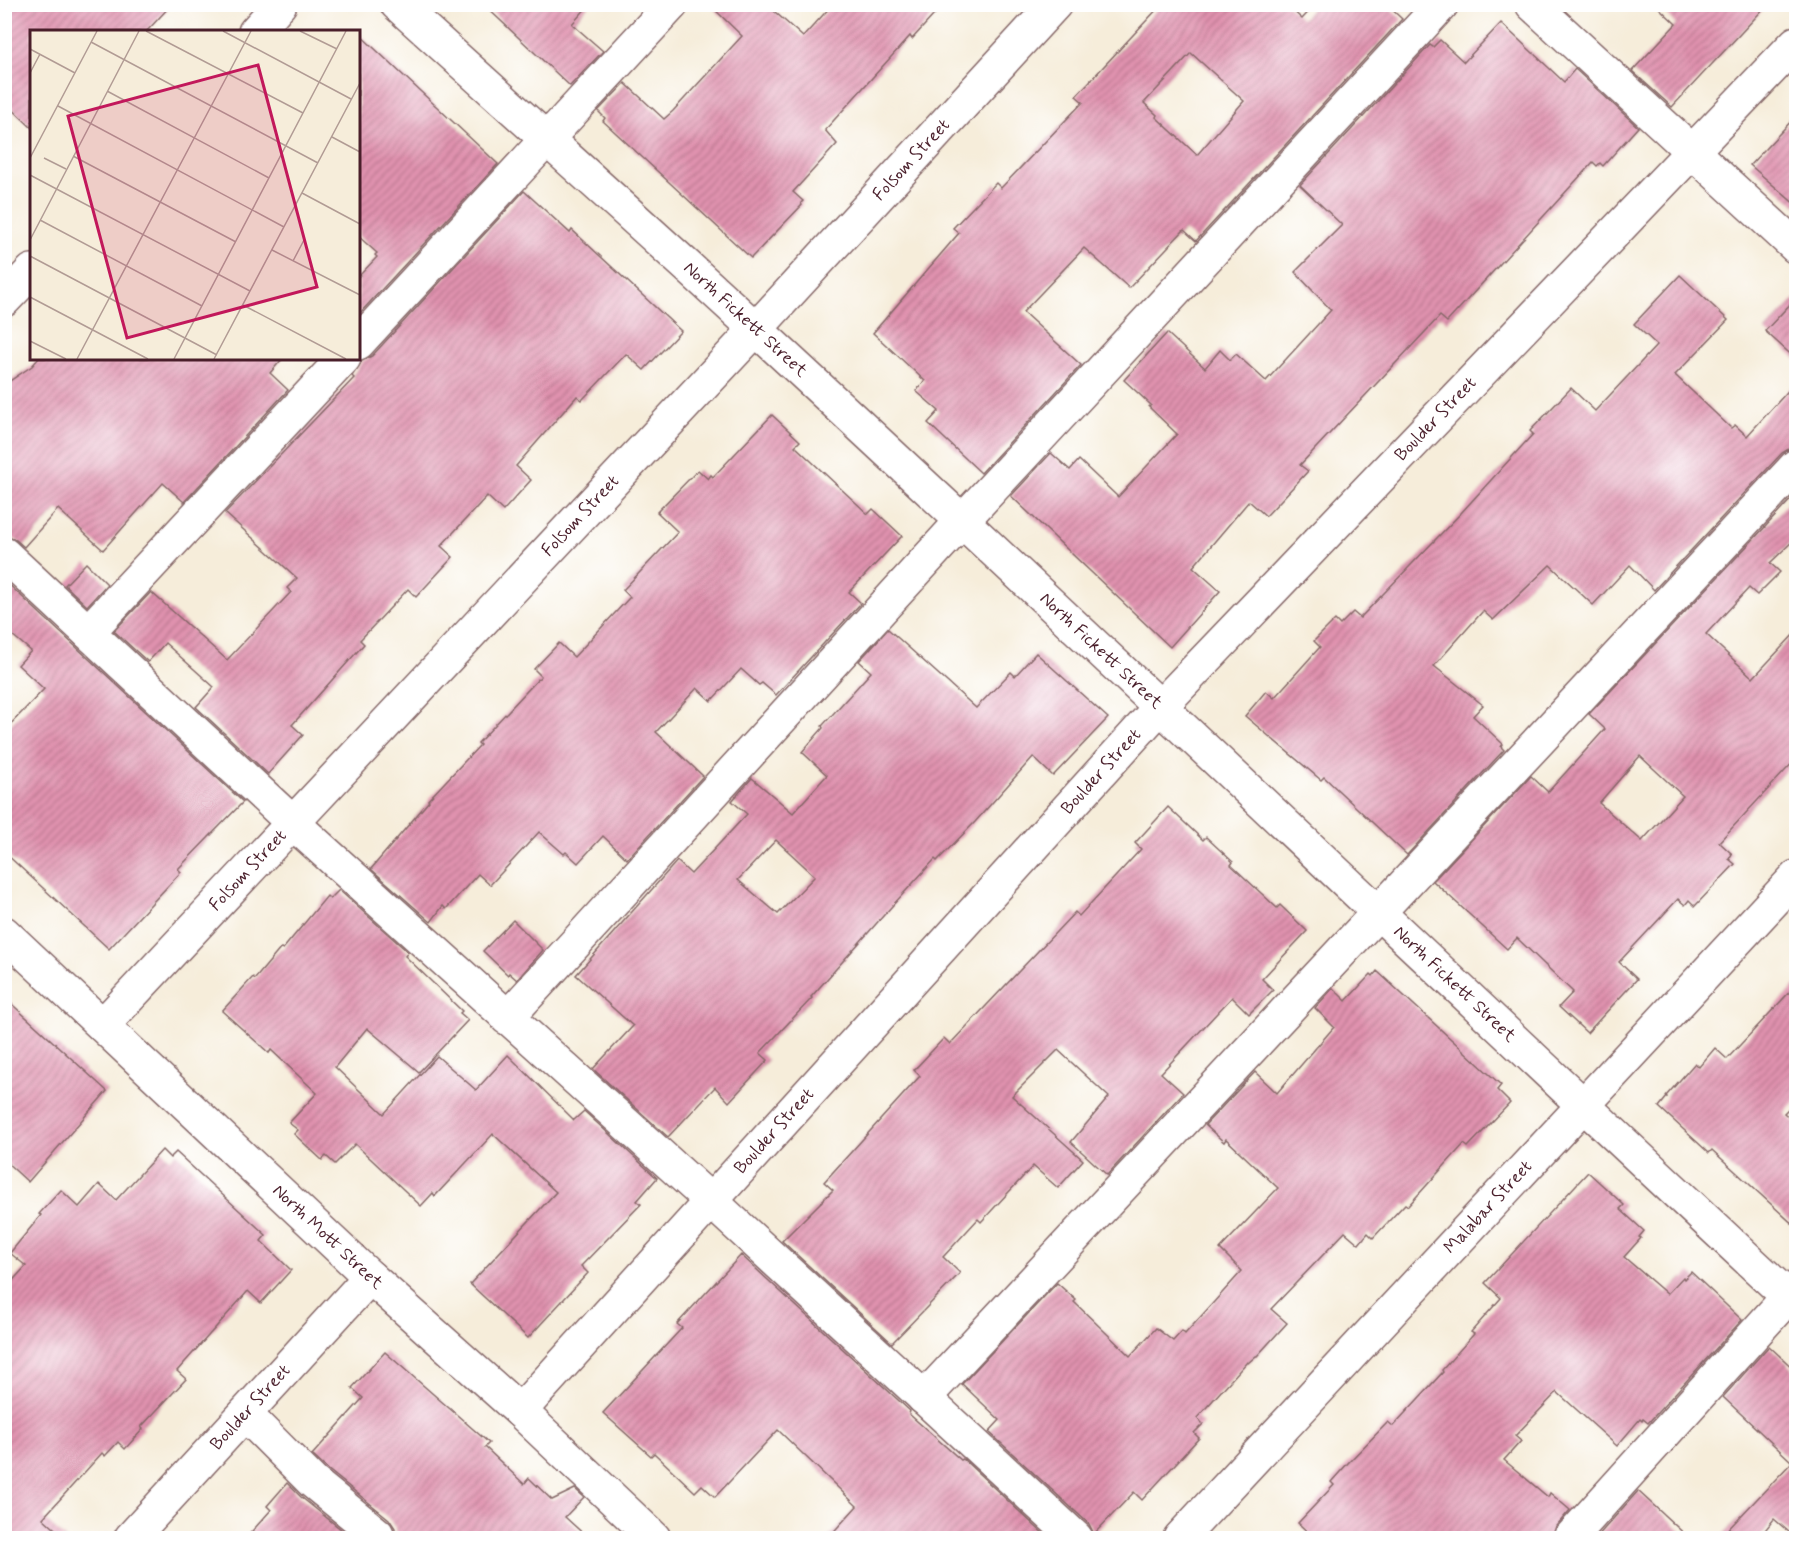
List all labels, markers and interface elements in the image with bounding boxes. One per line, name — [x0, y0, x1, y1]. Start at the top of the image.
inset map — [30, 30, 360, 360]
street label: Folsom Street — [868, 114, 956, 206]
street label: North Fickett Street — [678, 256, 813, 383]
street label: Boulder Street — [1389, 371, 1482, 467]
street label: Folsom Street — [536, 470, 625, 562]
street label: North Fickett Street — [1034, 587, 1168, 715]
street label: Boulder Street — [1056, 723, 1147, 820]
street label: Folsom Street — [204, 824, 292, 916]
street label: North Fickett Street — [1388, 920, 1521, 1048]
street label: Boulder Street — [729, 1083, 820, 1180]
street label: Malabar Street — [1439, 1155, 1538, 1259]
street label: North Mott Street — [267, 1179, 388, 1295]
street label: Boulder Street — [205, 1359, 296, 1456]

